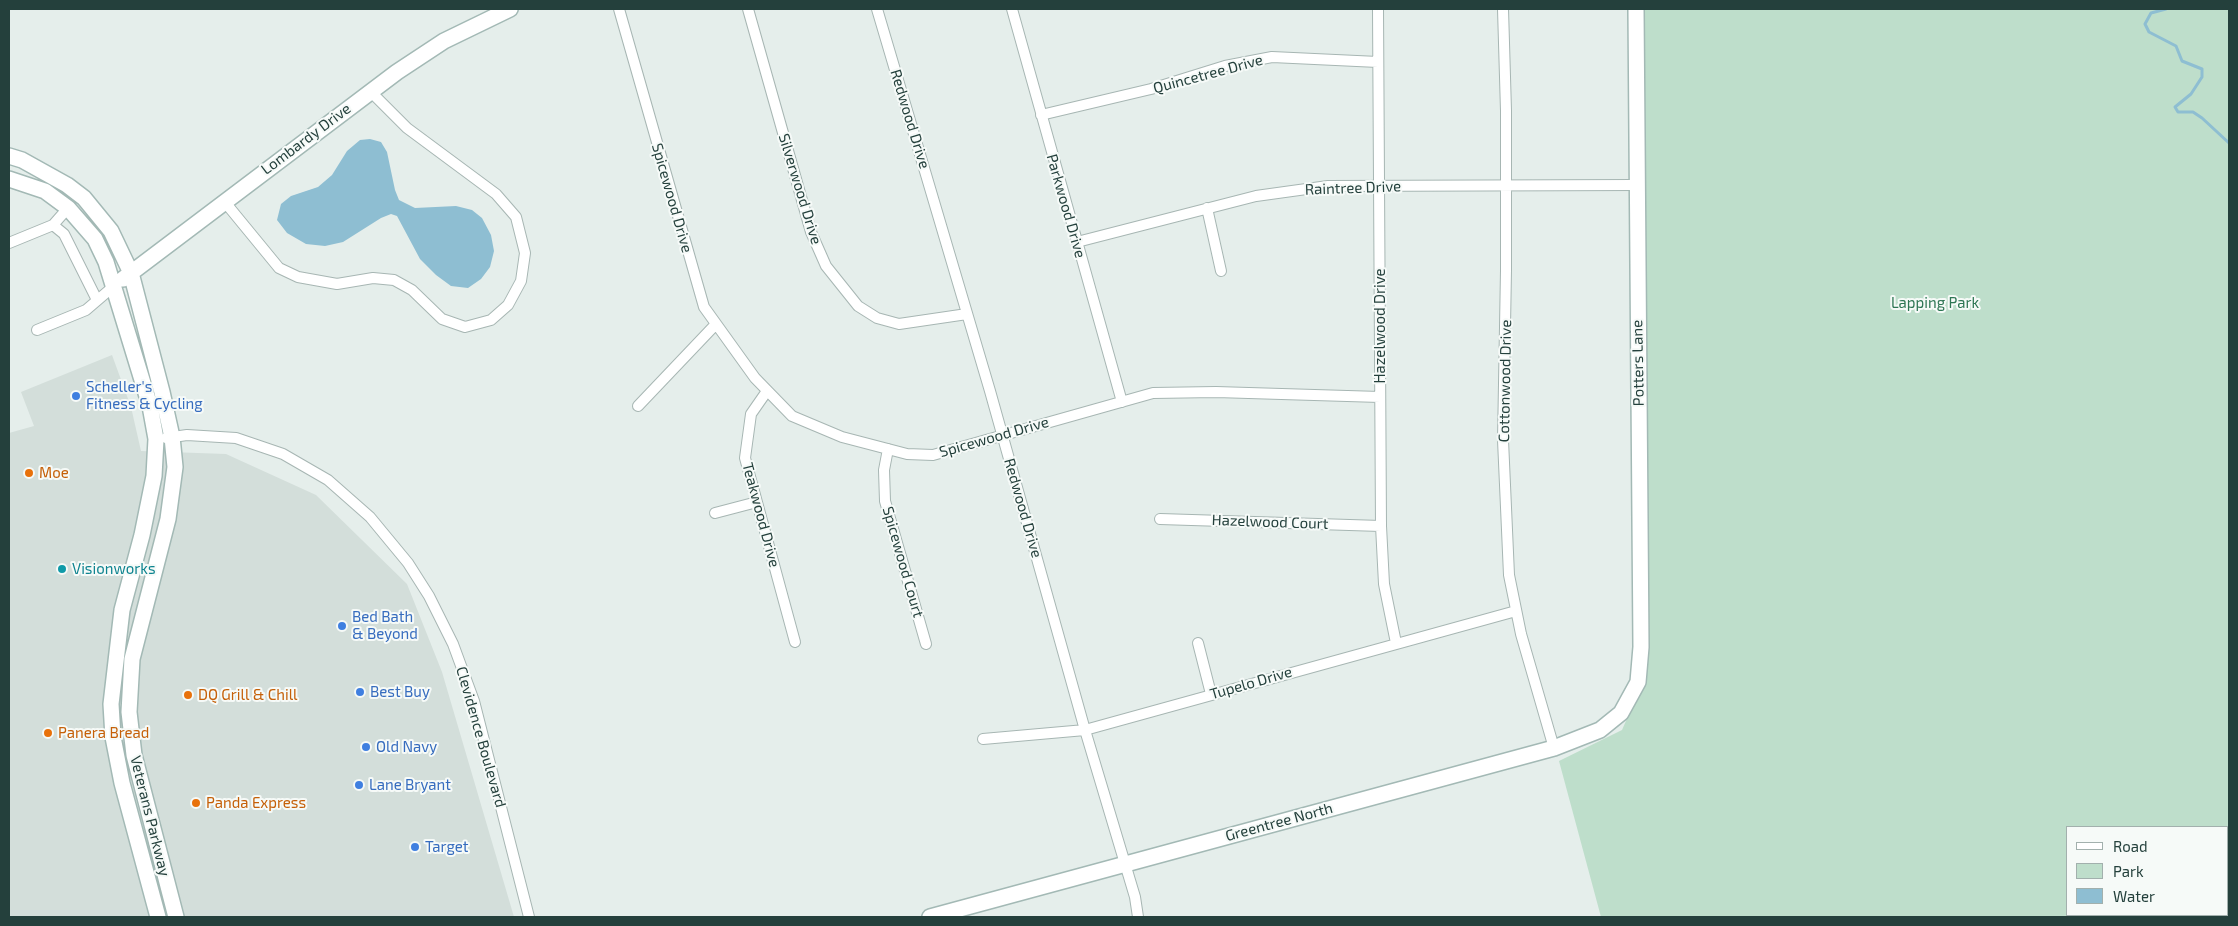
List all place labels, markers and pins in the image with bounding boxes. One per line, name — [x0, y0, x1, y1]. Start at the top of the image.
place label: Scheller's Fitness & Cycling — [86, 378, 203, 413]
marker: Scheller's Fitness & Cycling — [70, 390, 82, 402]
place label: Moe — [39, 464, 69, 482]
marker: Moe — [23, 467, 35, 479]
place label: Visionworks — [72, 560, 156, 578]
marker: Visionworks — [56, 563, 68, 575]
place label: Bed Bath & Beyond — [352, 608, 418, 643]
marker: Bed Bath & Beyond — [336, 620, 348, 632]
place label: Best Buy — [370, 683, 430, 701]
place label: DQ Grill & Chill — [198, 686, 298, 704]
marker: Best Buy — [354, 686, 366, 698]
marker: DQ Grill & Chill — [182, 689, 194, 701]
place label: Panera Bread — [58, 724, 149, 742]
marker: Panera Bread — [42, 727, 54, 739]
place label: Old Navy — [376, 738, 437, 756]
marker: Old Navy — [360, 741, 372, 753]
place label: Lane Bryant — [369, 776, 451, 794]
marker: Lane Bryant — [353, 779, 365, 791]
place label: Panda Express — [206, 794, 306, 812]
marker: Panda Express — [190, 797, 202, 809]
place label: Target — [425, 838, 469, 856]
marker: Target — [409, 841, 421, 853]

